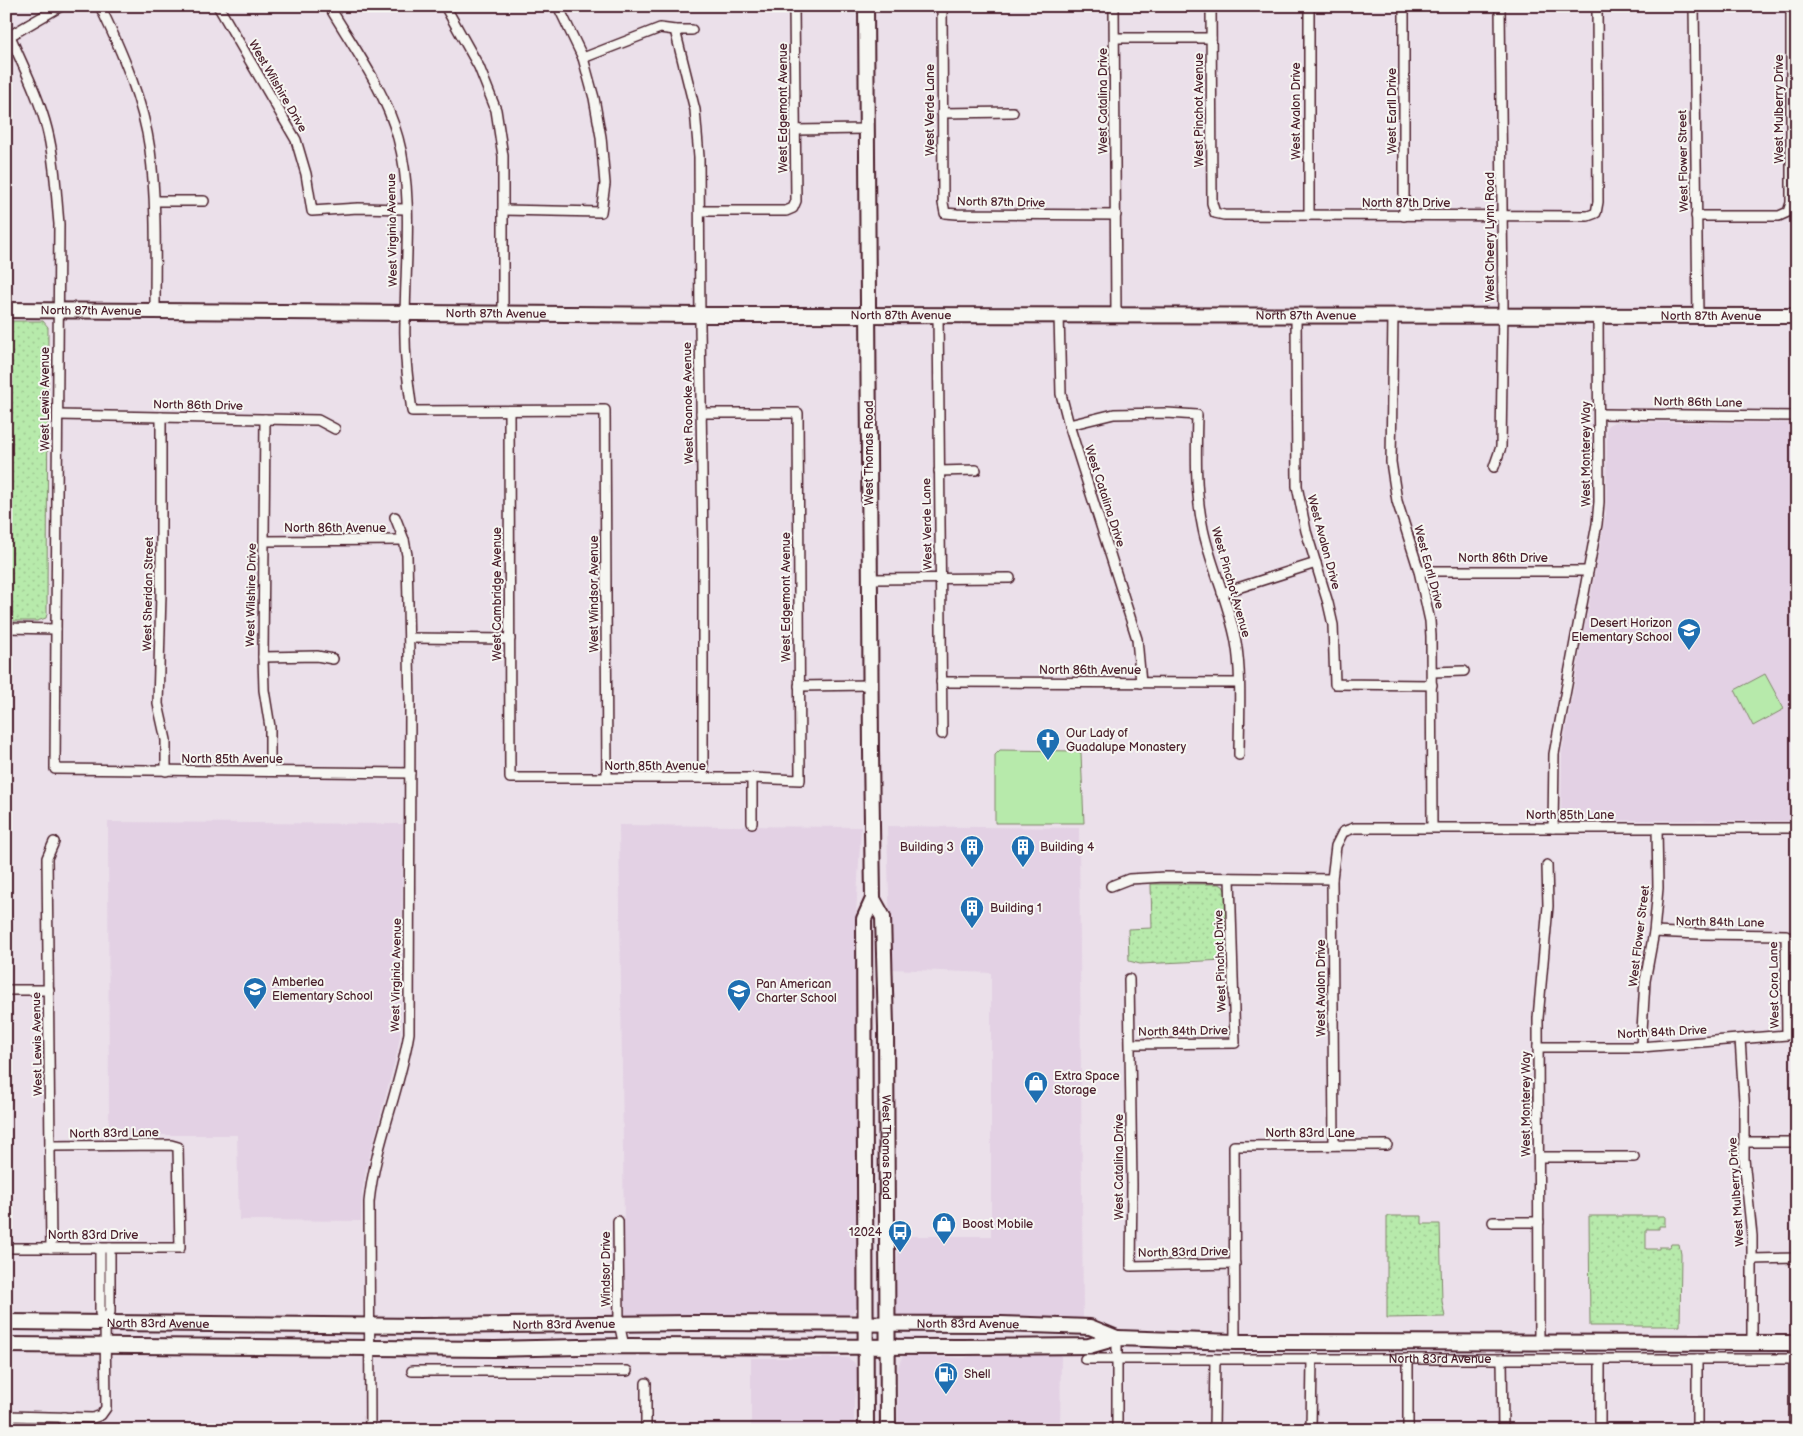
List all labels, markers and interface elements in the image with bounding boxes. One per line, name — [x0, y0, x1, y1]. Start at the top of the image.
street label: West Wilshire Drive — [245, 38, 310, 135]
street label: West Edgemont Avenue — [776, 43, 791, 173]
street label: West Catalina Drive — [1096, 48, 1111, 154]
street label: West Pinchot Avenue — [1192, 53, 1207, 167]
street label: West Mulberry Drive — [1772, 54, 1787, 164]
street label: West Avalon Drive — [1289, 62, 1304, 160]
street label: West Verde Lane — [923, 64, 938, 156]
street label: West Earll Drive — [1385, 68, 1400, 154]
street label: West Flower Street — [1675, 110, 1692, 212]
street label: West Cheery Lynn Road — [1483, 172, 1498, 302]
street label: West Virginia Avenue — [384, 173, 401, 287]
street label: North 87th Drive — [957, 194, 1045, 211]
street label: North 87th Drive — [1362, 196, 1450, 211]
street label: North 87th Avenue — [41, 303, 141, 319]
street label: North 87th Avenue — [446, 306, 546, 322]
street label: North 87th Avenue — [851, 308, 951, 323]
street label: North 87th Avenue — [1256, 309, 1356, 324]
street label: North 87th Avenue — [1661, 309, 1761, 324]
street label: West Roanoke Avenue — [680, 342, 697, 464]
street label: West Lewis Avenue — [38, 347, 53, 451]
street label: North 86th Lane — [1653, 394, 1743, 411]
street label: North 86th Drive — [153, 397, 243, 414]
street label: West Thomas Road — [862, 400, 877, 506]
street label: West Monterey Way — [1579, 401, 1594, 507]
street label: West Catalina Drive — [1081, 443, 1128, 549]
street label: West Verde Lane — [919, 478, 936, 570]
street label: West Avalon Drive — [1304, 493, 1343, 591]
street label: North 86th Avenue — [284, 521, 386, 536]
street label: West Earll Drive — [1410, 524, 1447, 611]
street label: West Pinchot Avenue — [1208, 525, 1253, 639]
street label: West Cambridge Avenue — [490, 527, 505, 661]
street label: West Edgemont Avenue — [779, 532, 794, 662]
street label: West Windsor Avenue — [587, 535, 602, 653]
street label: West Sheridan Street — [140, 536, 157, 651]
street label: West Wilshire Drive — [243, 543, 260, 647]
street label: North 86th Drive — [1458, 551, 1548, 566]
place label: Desert Horizon Elementary School — [1571, 616, 1672, 645]
school or university icon: Desert Horizon Elementary School — [1676, 617, 1702, 651]
street label: North 86th Avenue — [1039, 663, 1141, 678]
place label: Our Lady of Guadalupe Monastery — [1066, 726, 1187, 755]
church icon: Our Lady of Guadalupe Monastery — [1035, 727, 1061, 761]
street label: North 85th Avenue — [181, 752, 283, 767]
street label: North 85th Avenue — [604, 759, 706, 774]
street label: North 85th Lane — [1526, 808, 1614, 823]
building icon: Building 3 — [959, 834, 985, 868]
building icon: Building 4 — [1010, 834, 1036, 868]
place label: Building 3 — [900, 840, 954, 855]
place label: Building 4 — [1040, 840, 1095, 855]
street label: West Flower Street — [1626, 884, 1653, 988]
building icon: Building 1 — [959, 895, 985, 929]
place label: Building 1 — [990, 901, 1042, 916]
street label: West Pinchot Drive — [1211, 910, 1230, 1012]
street label: North 84th Lane — [1675, 914, 1765, 931]
street label: West Virginia Avenue — [388, 918, 405, 1032]
street label: West Avalon Drive — [1314, 939, 1329, 1037]
street label: West Cora Lane — [1766, 941, 1783, 1029]
place label: Amberlea Elementary School — [272, 975, 373, 1004]
school or university icon: Amberlea Elementary School — [242, 976, 268, 1010]
place label: Pan American Charter School — [756, 977, 837, 1006]
school or university icon: Pan American Charter School — [726, 978, 752, 1012]
street label: West Lewis Avenue — [29, 992, 46, 1096]
street label: North 84th Drive — [1138, 1023, 1228, 1040]
street label: North 84th Drive — [1617, 1023, 1707, 1042]
street label: West Monterey Way — [1519, 1051, 1534, 1157]
place label: Extra Space Storage — [1054, 1069, 1120, 1098]
shop icon: Extra Space Storage — [1023, 1070, 1049, 1104]
street label: West Thomas Road — [878, 1095, 894, 1200]
street label: West Catalina Drive — [1112, 1114, 1127, 1220]
street label: North 83rd Lane — [69, 1125, 159, 1142]
street label: North 83rd Lane — [1265, 1126, 1355, 1141]
street label: West Mulberry Drive — [1725, 1137, 1748, 1247]
shop icon: Boost Mobile — [931, 1211, 957, 1245]
place label: Boost Mobile — [962, 1217, 1033, 1232]
bus stop icon: 12024 — [887, 1219, 913, 1253]
place label: 12024 — [849, 1225, 883, 1240]
street label: North 83rd Drive — [48, 1228, 138, 1243]
street label: Windsor Drive — [599, 1231, 614, 1307]
street label: North 83rd Drive — [1138, 1244, 1228, 1261]
street label: North 83rd Avenue — [106, 1316, 209, 1332]
street label: North 83rd Avenue — [512, 1317, 615, 1333]
street label: North 83rd Avenue — [917, 1317, 1020, 1333]
street label: North 83rd Avenue — [1389, 1352, 1491, 1367]
fuel station icon: Shell — [933, 1361, 959, 1395]
place label: Shell — [964, 1367, 990, 1382]

